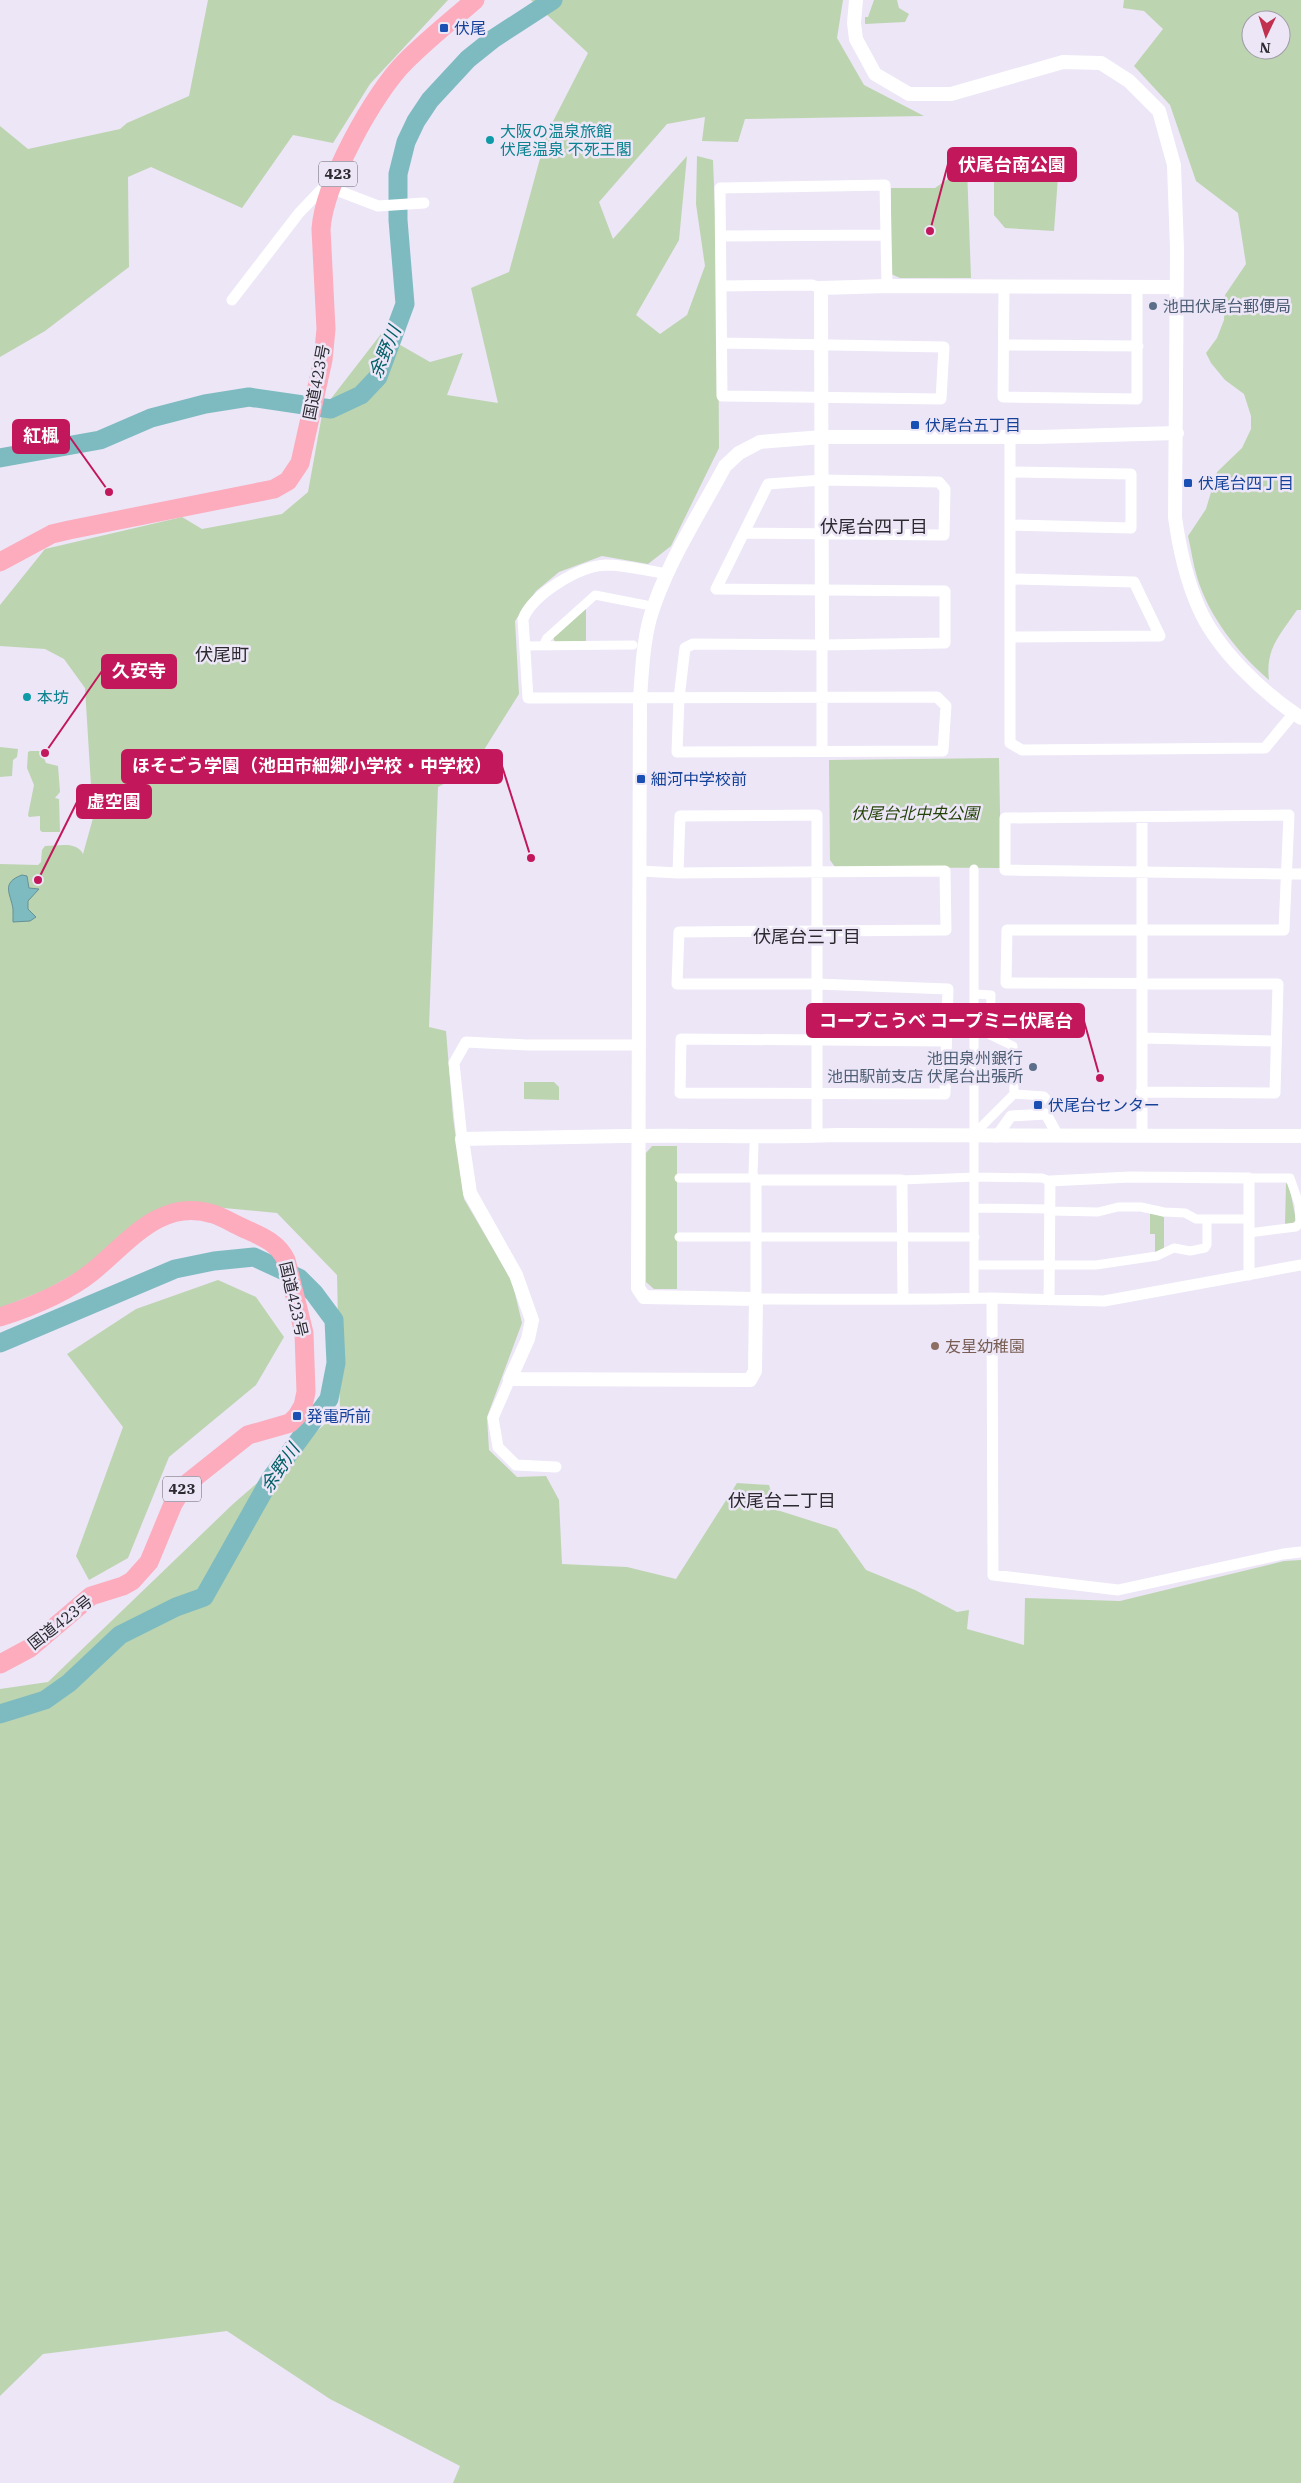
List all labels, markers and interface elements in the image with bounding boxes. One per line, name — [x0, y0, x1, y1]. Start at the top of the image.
north arrow — [1241, 10, 1291, 60]
place label: 伏尾 — [454, 18, 486, 38]
marker: 伏尾 — [438, 22, 450, 34]
text: N — [1259, 39, 1271, 57]
place label: 大阪の温泉旅館 伏尾温泉 不死王閣 — [500, 121, 632, 159]
marker: 大阪の温泉旅館 伏尾温泉 不死王閣 — [484, 134, 496, 146]
callout: 伏尾台南公園 — [948, 148, 1076, 181]
text: 伏尾台南公園 — [958, 153, 1066, 176]
road number: 423 — [319, 162, 357, 186]
place label: 池田伏尾台郵便局 — [1163, 296, 1291, 316]
marker: 池田伏尾台郵便局 — [1147, 300, 1159, 312]
water label: 余野川 — [363, 321, 406, 381]
street label: 国道423号 — [299, 342, 333, 422]
place label: 伏尾台五丁目 — [925, 415, 1021, 435]
marker: 伏尾台五丁目 — [909, 419, 921, 431]
callout: 紅楓 — [13, 420, 69, 453]
text: 紅楓 — [23, 424, 59, 447]
place label: 伏尾台四丁目 — [1198, 473, 1294, 493]
marker: 伏尾台四丁目 — [1182, 477, 1194, 489]
district label: 伏尾台四丁目 — [820, 515, 928, 538]
district label: 伏尾町 — [195, 643, 249, 666]
callout: 久安寺 — [102, 655, 176, 688]
text: 久安寺 — [112, 659, 166, 682]
place label: 本坊 — [37, 687, 69, 707]
marker: 本坊 — [21, 691, 33, 703]
callout: ほそごう学園（池田市細郷小学校・中学校） — [122, 750, 502, 783]
text: ほそごう学園（池田市細郷小学校・中学校） — [132, 754, 492, 777]
place label: 細河中学校前 — [651, 769, 747, 789]
marker: 細河中学校前 — [635, 773, 647, 785]
callout: 虚空園 — [77, 785, 151, 818]
text: 虚空園 — [87, 790, 141, 813]
park label: 伏尾台北中央公園 — [851, 803, 981, 823]
district label: 伏尾台三丁目 — [753, 925, 861, 948]
callout: コープこうべ コープミニ伏尾台 — [807, 1004, 1084, 1037]
text: コープこうべ コープミニ伏尾台 — [819, 1009, 1073, 1032]
place label: 池田泉州銀行 池田駅前支店 伏尾台出張所 — [827, 1048, 1023, 1086]
marker: 池田泉州銀行 池田駅前支店 伏尾台出張所 — [1027, 1061, 1039, 1073]
place label: 伏尾台センター — [1048, 1095, 1160, 1115]
marker: 伏尾台センター — [1032, 1099, 1044, 1111]
street label: 国道423号 — [276, 1259, 312, 1339]
place label: 友星幼稚園 — [945, 1336, 1025, 1356]
marker: 友星幼稚園 — [929, 1340, 941, 1352]
place label: 発電所前 — [307, 1406, 371, 1426]
marker: 発電所前 — [291, 1410, 303, 1422]
water label: 余野川 — [255, 1437, 305, 1497]
road number: 423 — [163, 1476, 201, 1502]
district label: 伏尾台二丁目 — [728, 1489, 836, 1512]
street label: 国道423号 — [24, 1590, 96, 1654]

